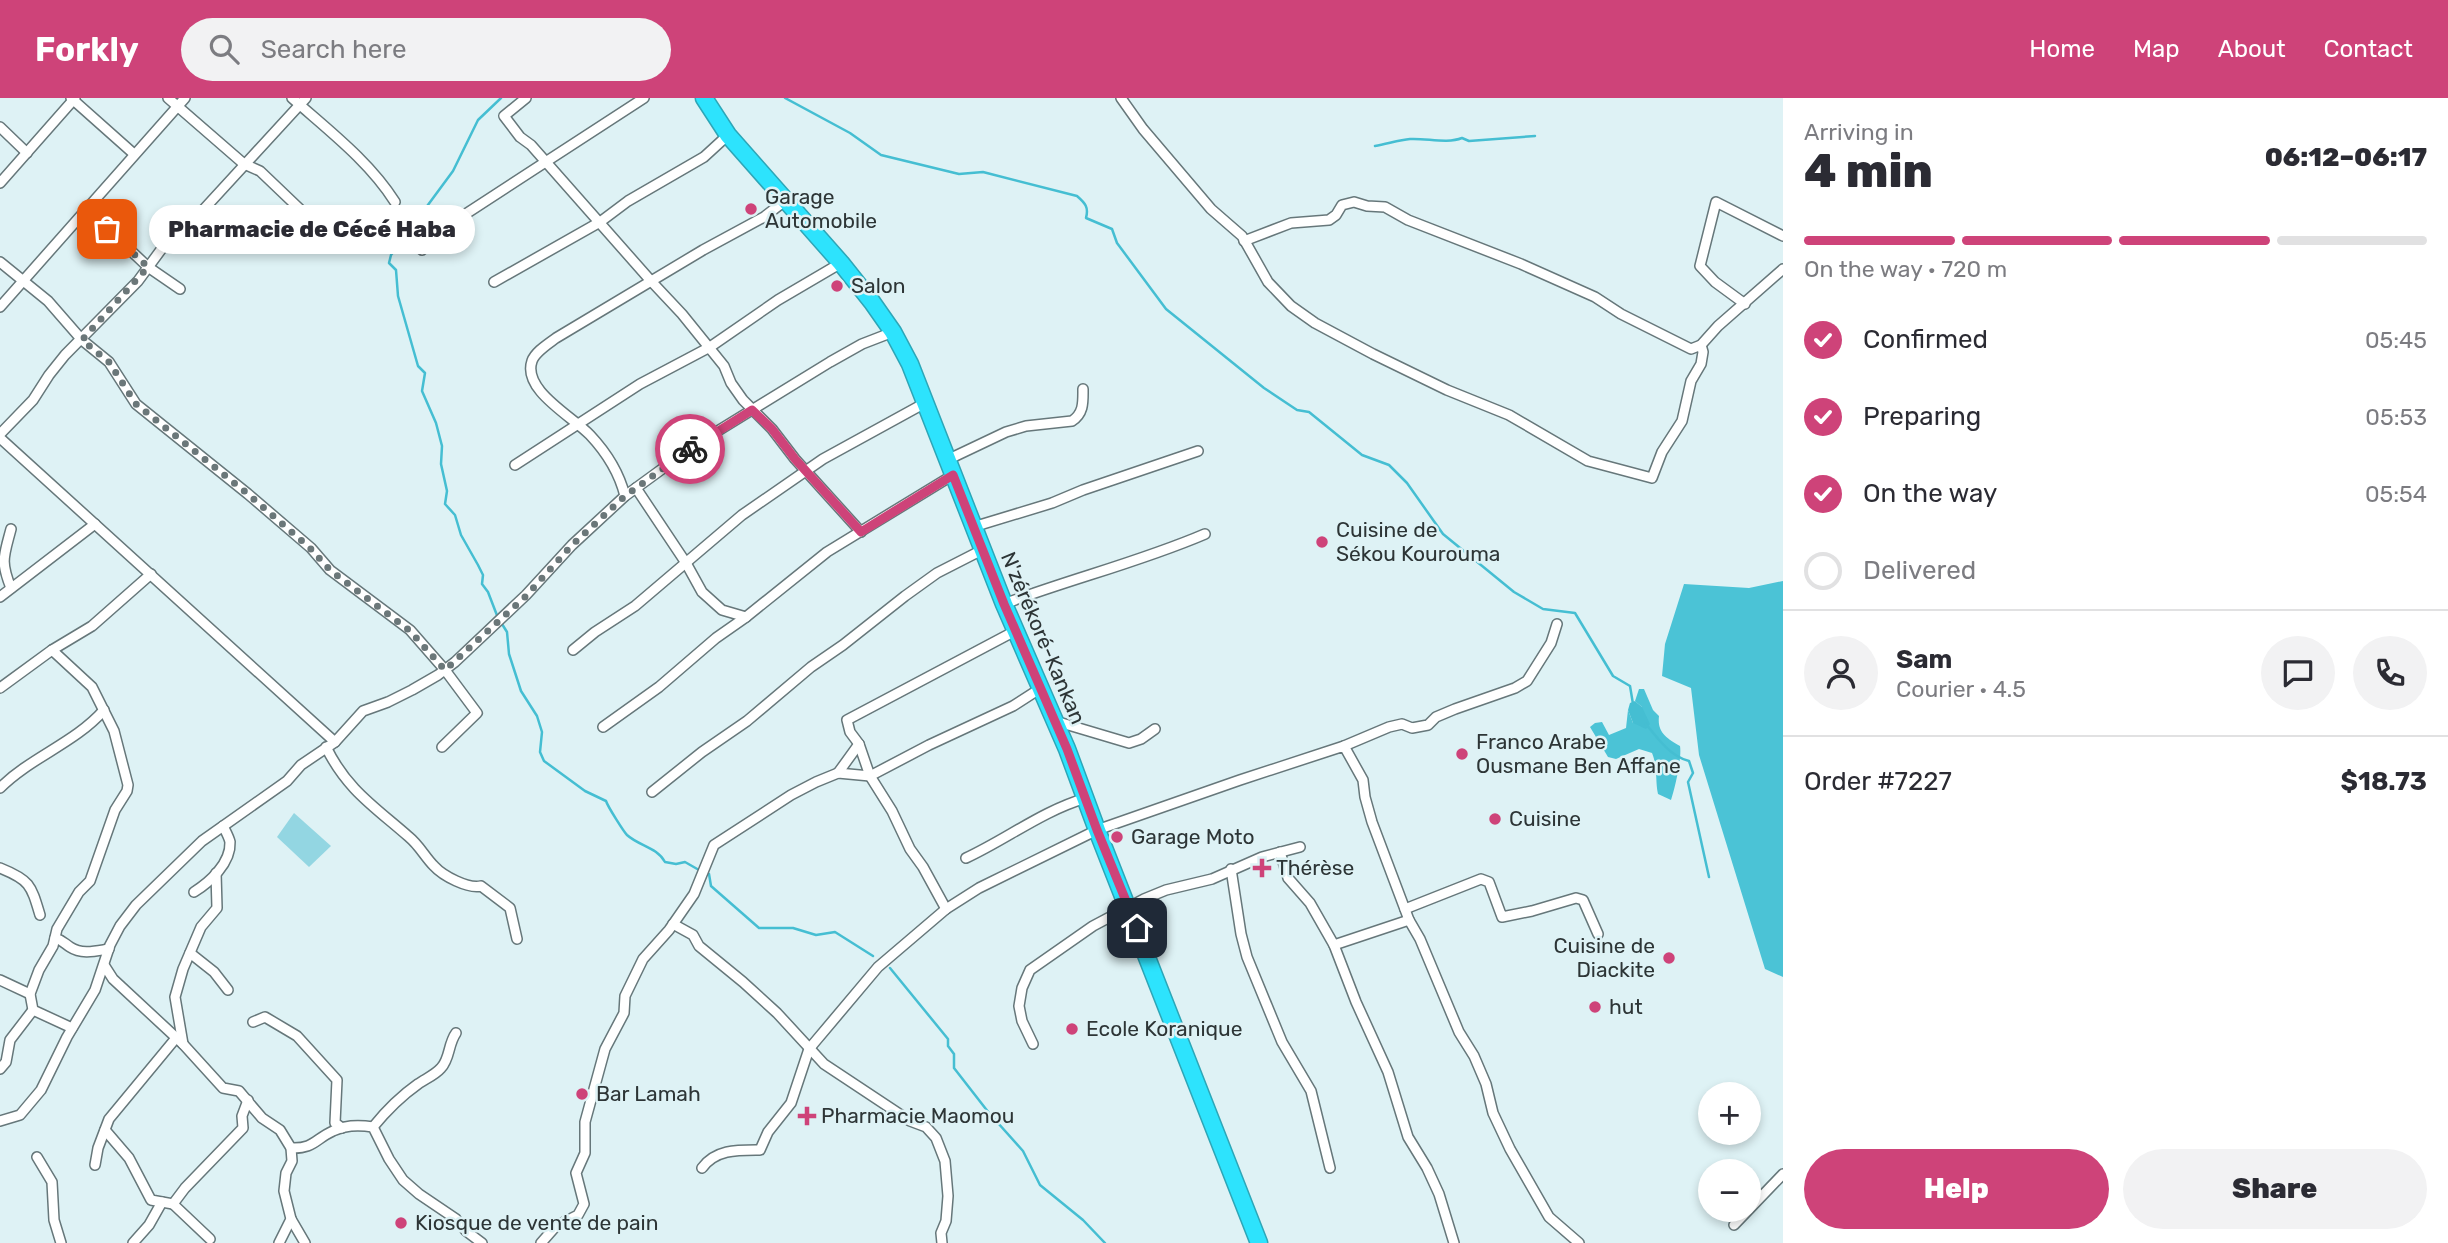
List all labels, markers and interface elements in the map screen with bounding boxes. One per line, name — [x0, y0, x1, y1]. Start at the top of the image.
search box — [181, 18, 671, 81]
text: Forkly — [35, 30, 139, 69]
icon: search — [205, 30, 243, 68]
text: Search here — [261, 34, 407, 65]
text: Home — [2029, 35, 2095, 63]
text: Map — [2133, 35, 2180, 63]
text: About — [2218, 35, 2286, 63]
text: Contact — [2324, 35, 2413, 63]
text: Arriving in — [1804, 118, 1914, 146]
text: 06:12–06:17 — [2265, 142, 2427, 173]
text: 4 min — [1804, 144, 1933, 199]
place label: Garage Automobile — [765, 184, 877, 233]
pin — [77, 199, 137, 259]
marker: Garage Automobile — [743, 201, 759, 217]
callout: Pharmacie de Cécé Haba — [149, 204, 474, 254]
icon: bag — [88, 210, 126, 248]
text: Pharmacie de Cécé Haba — [168, 215, 456, 243]
text: On the way · 720 m — [1804, 255, 2007, 283]
place label: Salon — [851, 273, 906, 298]
marker: Salon — [829, 278, 845, 294]
icon: check — [1804, 321, 1842, 359]
text: Confirmed — [1863, 324, 1988, 355]
text: 05:45 — [2365, 326, 2427, 354]
icon: check — [1804, 398, 1842, 436]
text: Preparing — [1863, 401, 1981, 432]
text: 05:53 — [2365, 403, 2427, 431]
courier — [655, 414, 725, 484]
icon: bike — [671, 430, 709, 468]
icon: check — [1804, 475, 1842, 513]
text: On the way — [1863, 478, 1997, 509]
text: 05:54 — [2365, 480, 2427, 508]
place label: Cuisine de Sékou Kourouma — [1336, 517, 1500, 566]
marker: Cuisine de Sékou Kourouma — [1314, 534, 1330, 550]
street label: N'zérékoré-Kankan — [996, 548, 1091, 728]
text: Delivered — [1863, 555, 1976, 586]
button: person — [1804, 636, 1878, 710]
button: chat — [2261, 636, 2335, 710]
button: phone — [2353, 636, 2427, 710]
text: Sam — [1896, 644, 1952, 675]
text: Courier · 4.5 — [1896, 675, 2026, 703]
place label: Franco Arabe Ousmane Ben Affane — [1476, 729, 1681, 778]
marker: Franco Arabe Ousmane Ben Affane — [1454, 746, 1470, 762]
text: Order #7227 — [1804, 766, 1952, 797]
text: $18.73 — [2341, 766, 2427, 797]
place label: Cuisine — [1509, 806, 1581, 831]
marker: Cuisine — [1487, 811, 1503, 827]
place label: Garage Moto — [1131, 824, 1255, 849]
marker: Garage Moto — [1109, 829, 1125, 845]
place label: Thérèse — [1276, 855, 1354, 880]
marker: Thérèse — [1254, 860, 1270, 876]
pin — [1107, 898, 1167, 958]
icon: home — [1118, 909, 1156, 947]
place label: Cuisine de Diackite — [1554, 933, 1655, 982]
marker: Cuisine de Diackite — [1661, 950, 1677, 966]
place label: hut — [1609, 994, 1643, 1019]
marker: hut — [1587, 999, 1603, 1015]
place label: Ecole Koranique — [1086, 1016, 1242, 1041]
marker: Ecole Koranique — [1064, 1021, 1080, 1037]
place label: Bar Lamah — [596, 1081, 701, 1106]
map controls — [1698, 1082, 1761, 1222]
button: + — [1698, 1082, 1761, 1145]
marker: Bar Lamah — [574, 1086, 590, 1102]
place label: Pharmacie Maomou — [821, 1103, 1014, 1128]
marker: Pharmacie Maomou — [799, 1108, 815, 1124]
button: Help — [1804, 1149, 2109, 1229]
button: Share — [2123, 1149, 2427, 1229]
button: − — [1698, 1159, 1761, 1222]
place label: Kiosque de vente de pain — [415, 1210, 658, 1235]
marker: Kiosque de vente de pain — [393, 1215, 409, 1231]

